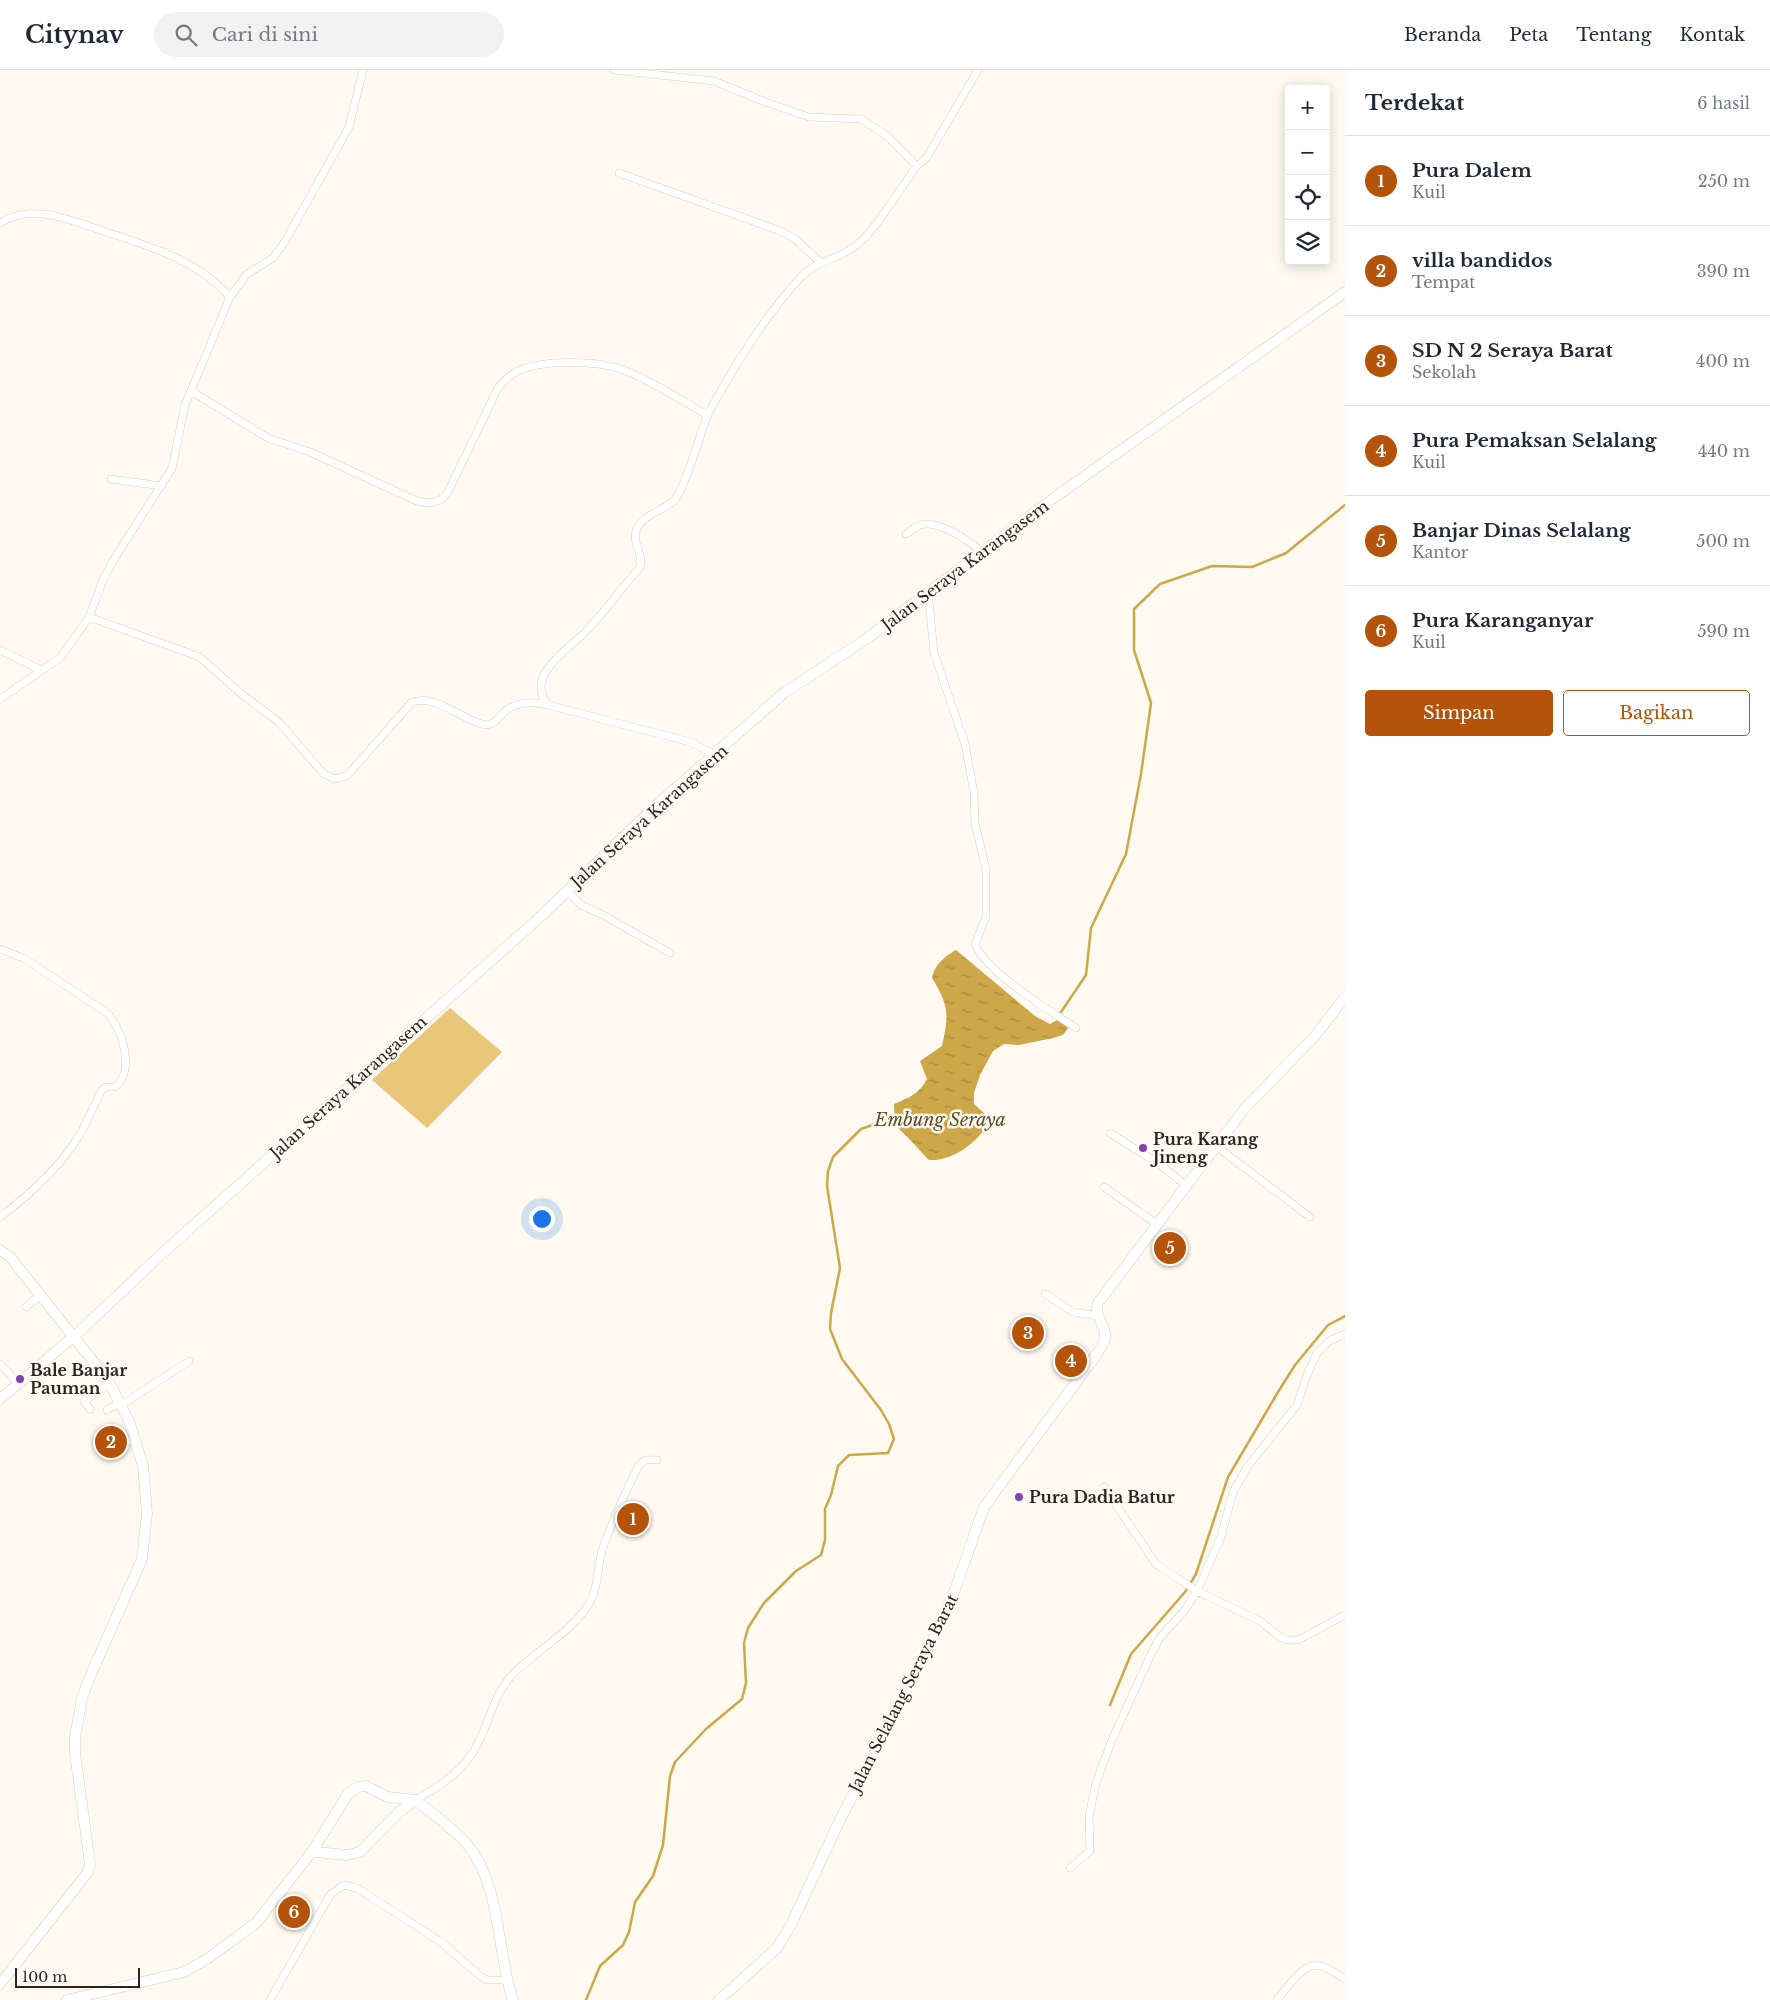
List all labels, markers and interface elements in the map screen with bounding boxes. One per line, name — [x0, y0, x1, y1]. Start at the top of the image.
search box — [154, 12, 504, 57]
text: Citynav — [25, 20, 124, 49]
icon: search — [172, 21, 200, 49]
text: Cari di sini — [212, 23, 318, 46]
text: Beranda — [1404, 24, 1481, 46]
text: Peta — [1509, 24, 1548, 46]
text: Tentang — [1576, 24, 1651, 46]
text: Kontak — [1679, 24, 1745, 46]
map controls — [1285, 85, 1330, 265]
button: + — [1285, 85, 1330, 130]
text: Terdekat — [1365, 90, 1464, 116]
text: 6 hasil — [1697, 93, 1750, 113]
button: − — [1285, 130, 1330, 175]
text: Pura Dalem — [1412, 159, 1532, 182]
text: 1 — [1378, 171, 1384, 191]
text: 250 m — [1698, 171, 1750, 191]
button: locate — [1285, 175, 1330, 220]
text: Kuil — [1412, 182, 1446, 202]
button: layers — [1285, 220, 1330, 265]
text: villa bandidos — [1412, 249, 1552, 272]
text: 2 — [1376, 261, 1386, 281]
text: 390 m — [1697, 261, 1750, 281]
text: Tempat — [1412, 272, 1475, 292]
text: SD N 2 Seraya Barat — [1412, 339, 1613, 362]
text: 3 — [1376, 351, 1386, 371]
text: 400 m — [1696, 351, 1750, 371]
text: Sekolah — [1412, 362, 1476, 382]
text: Pura Pemaksan Selalang — [1412, 429, 1656, 452]
text: 4 — [1376, 441, 1386, 461]
text: 440 m — [1698, 441, 1750, 461]
text: Kuil — [1412, 452, 1446, 472]
street label: Jalan Seraya Karangasem — [876, 496, 1053, 636]
text: Banjar Dinas Selalang — [1412, 519, 1631, 542]
text: 5 — [1376, 531, 1386, 551]
text: 500 m — [1696, 531, 1750, 551]
text: Kantor — [1412, 542, 1469, 562]
text: Pura Karanganyar — [1412, 609, 1593, 632]
text: 6 — [1376, 621, 1386, 641]
text: 590 m — [1697, 621, 1750, 641]
text: Kuil — [1412, 632, 1446, 652]
button: Simpan — [1365, 690, 1553, 736]
button: Bagikan — [1563, 690, 1750, 736]
street label: Jalan Seraya Karangasem — [565, 740, 732, 893]
street label: Jalan Seraya Karangasem — [264, 1011, 431, 1164]
water label: Embung Seraya — [873, 1109, 1006, 1131]
place label: Pura Karang Jineng — [1150, 1129, 1259, 1167]
marker: Pura Karang Jineng — [1137, 1142, 1149, 1154]
your location — [529, 1206, 555, 1232]
pin: 5 — [1154, 1229, 1186, 1267]
pin: 3 — [1012, 1314, 1044, 1352]
pin: 4 — [1055, 1342, 1087, 1380]
place label: Bale Banjar Pauman — [30, 1360, 127, 1398]
marker: Bale Banjar Pauman — [14, 1373, 26, 1385]
pin: 2 — [95, 1423, 127, 1461]
place label: Pura Dadia Batur — [1029, 1487, 1175, 1507]
marker: Pura Dadia Batur — [1013, 1491, 1025, 1503]
pin: 1 — [617, 1500, 649, 1538]
street label: Jalan Selalang Seraya Barat — [843, 1591, 962, 1797]
pin: 6 — [278, 1893, 310, 1931]
scale bar — [15, 1965, 140, 1988]
text: 100 m — [22, 1968, 67, 1986]

